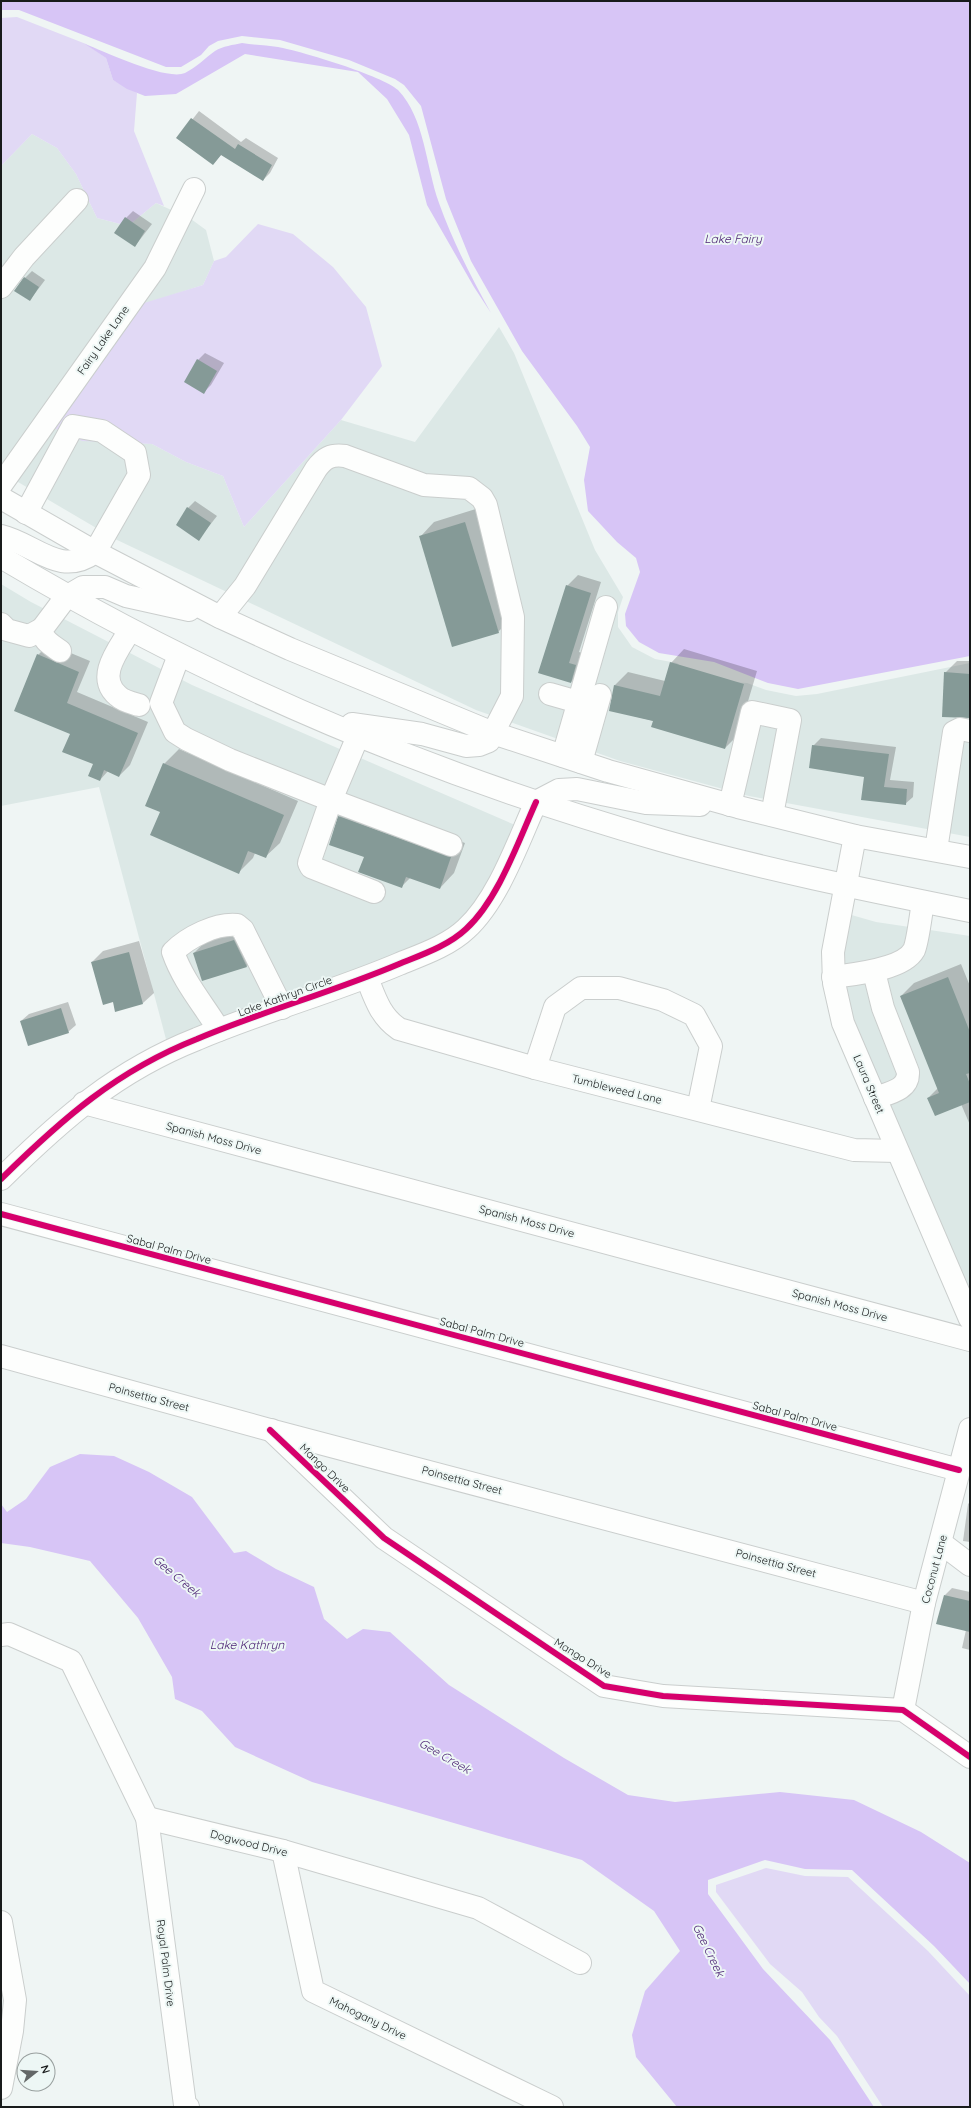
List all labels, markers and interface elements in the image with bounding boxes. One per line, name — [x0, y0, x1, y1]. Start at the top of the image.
water label: Lake Fairy — [704, 231, 763, 246]
street label: Fairy Lake Lane — [74, 303, 132, 377]
street label: Lake Kathryn Circle — [236, 972, 334, 1020]
street label: Laura Street — [850, 1052, 888, 1116]
street label: Tumbleweed Lane — [570, 1071, 664, 1107]
street label: Spanish Moss Drive — [165, 1119, 263, 1157]
street label: Spanish Moss Drive — [478, 1202, 576, 1240]
street label: Sabal Palm Drive — [125, 1231, 213, 1267]
street label: Spanish Moss Drive — [791, 1286, 889, 1324]
street label: Sabal Palm Drive — [438, 1314, 526, 1350]
street label: Poinsettia Street — [107, 1380, 191, 1415]
street label: Sabal Palm Drive — [751, 1398, 839, 1434]
street label: Mango Drive — [297, 1440, 353, 1496]
street label: Poinsettia Street — [420, 1463, 504, 1498]
street label: Coconut Lane — [918, 1533, 950, 1605]
street label: Poinsettia Street — [734, 1546, 818, 1581]
water label: Gee Creek — [150, 1552, 205, 1601]
street label: Mango Drive — [552, 1635, 614, 1681]
water label: Lake Kathryn — [210, 1637, 285, 1652]
water label: Gee Creek — [416, 1735, 475, 1778]
street label: Dogwood Drive — [209, 1827, 289, 1859]
street label: Royal Palm Drive — [154, 1919, 178, 2007]
water label: Gee Creek — [690, 1921, 729, 1980]
street label: Mahogany Drive — [327, 1993, 409, 2043]
north arrow — [16, 2052, 56, 2092]
text: N — [38, 2063, 53, 2075]

